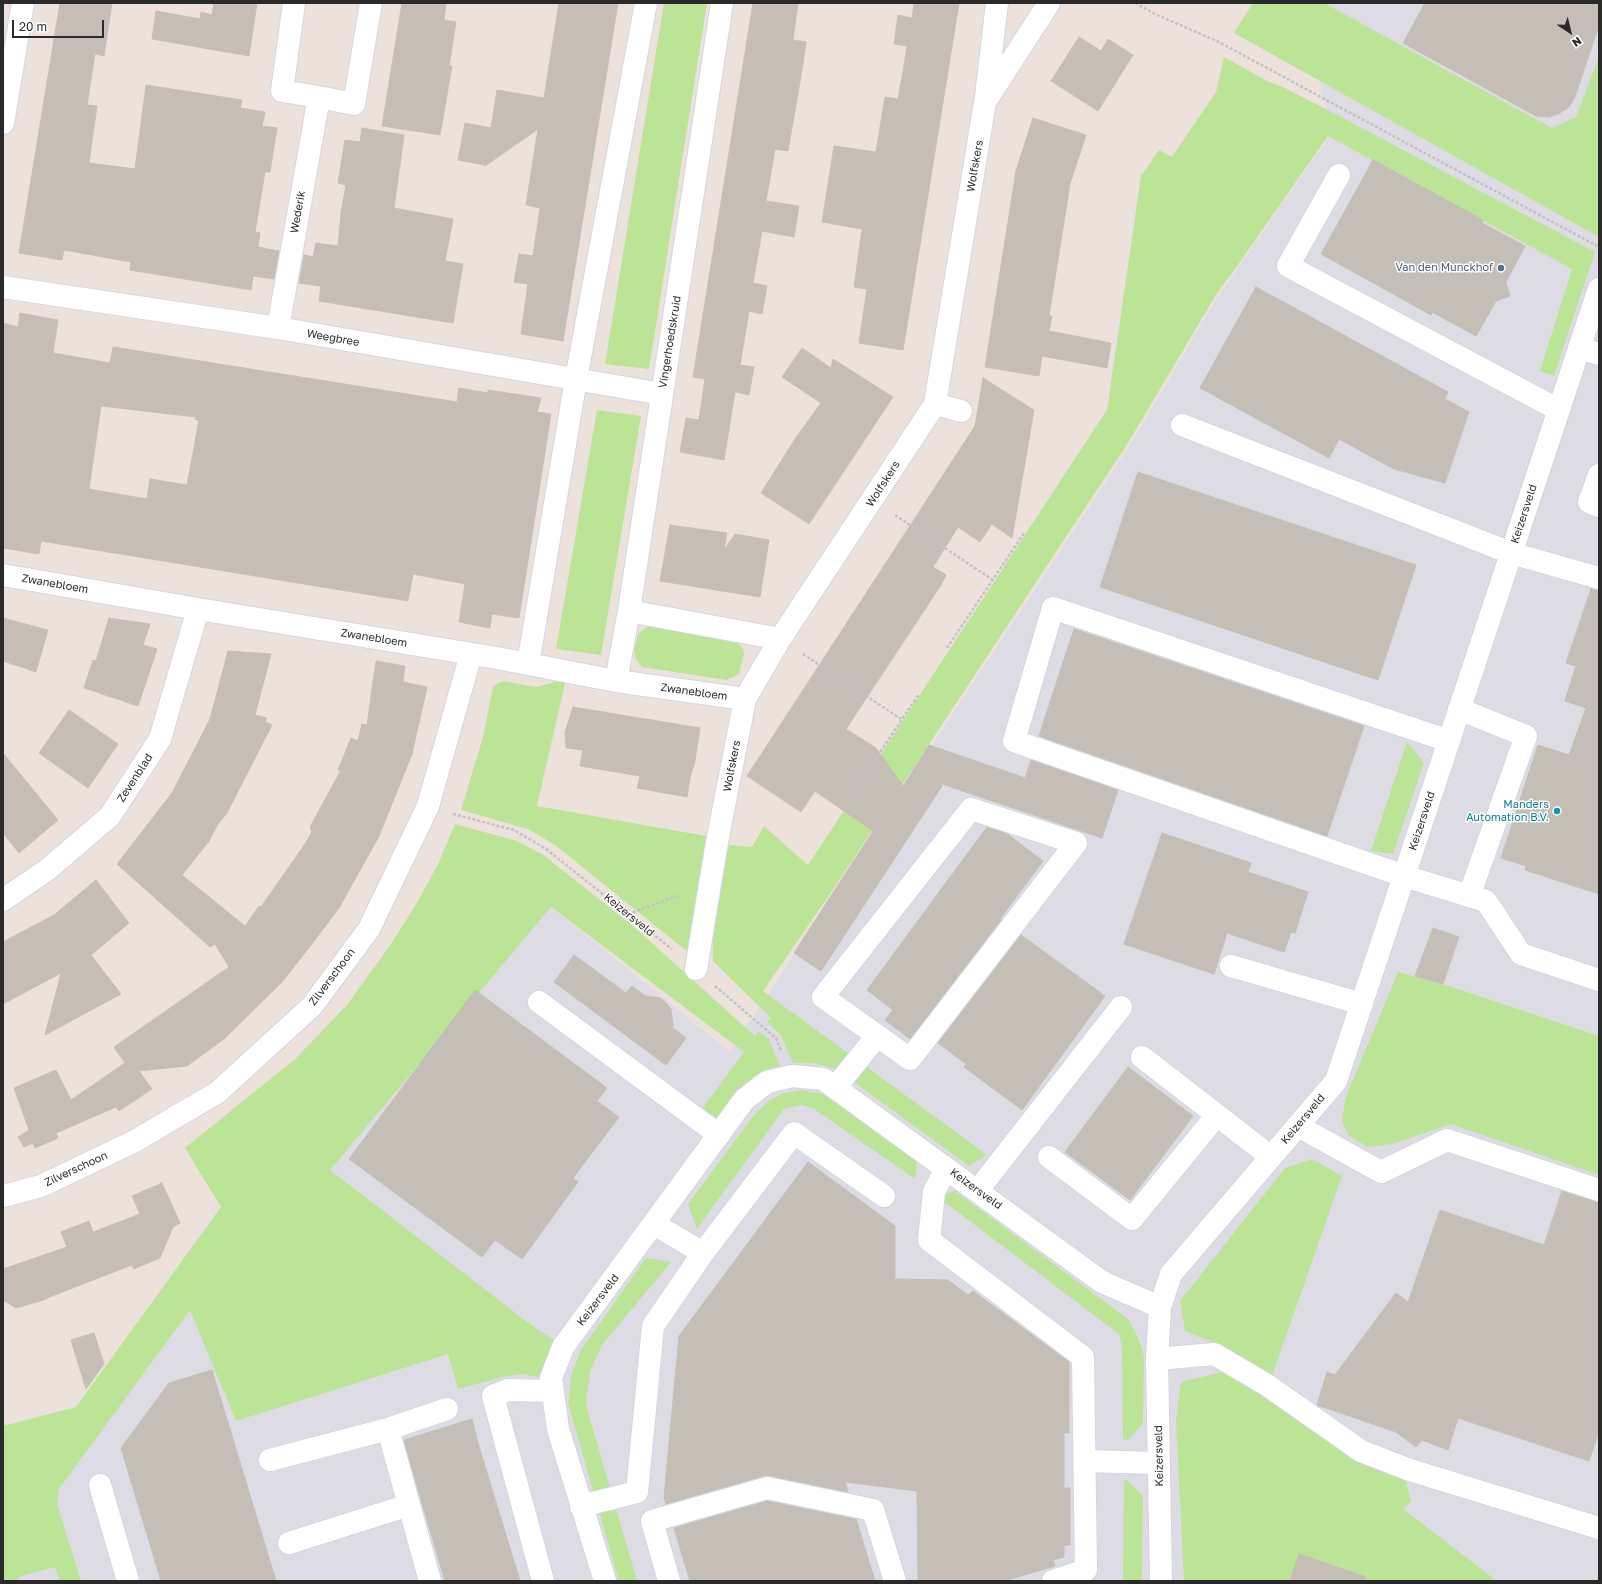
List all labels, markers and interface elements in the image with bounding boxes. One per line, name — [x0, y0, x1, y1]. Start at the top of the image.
scale bar — [14, 12, 106, 38]
north arrow — [1550, 12, 1590, 52]
text: 20 m — [19, 19, 47, 34]
text: N — [1570, 35, 1584, 50]
street label: Wolfskers — [964, 139, 986, 193]
street label: Wederik — [288, 190, 308, 234]
place label: Van den Munckhof — [1396, 261, 1493, 275]
marker: Van den Munckhof — [1496, 263, 1506, 273]
street label: Vingerhoedskruid — [656, 295, 684, 389]
street label: Weegbree — [306, 327, 360, 349]
street label: Wolfskers — [863, 458, 903, 510]
street label: Keizersveld — [1508, 483, 1540, 545]
street label: Zwanebloem — [21, 572, 89, 596]
street label: Zwanebloem — [340, 626, 408, 650]
street label: Zwanebloem — [660, 681, 728, 703]
street label: Wolfskers — [721, 739, 743, 793]
street label: Zevenblad — [115, 751, 155, 805]
street label: Keizersveld — [1406, 790, 1438, 852]
place label: Manders Automation B.V. — [1466, 798, 1549, 824]
marker: Manders Automation B.V. — [1552, 806, 1562, 816]
street label: Keizersveld — [601, 891, 657, 939]
street label: Zilverschoon — [306, 946, 358, 1008]
street label: Keizersveld — [1278, 1091, 1328, 1147]
street label: Zilverschoon — [42, 1149, 110, 1189]
street label: Keizersveld — [947, 1166, 1005, 1212]
street label: Keizersveld — [574, 1272, 622, 1328]
street label: Keizersveld — [1152, 1425, 1166, 1487]

